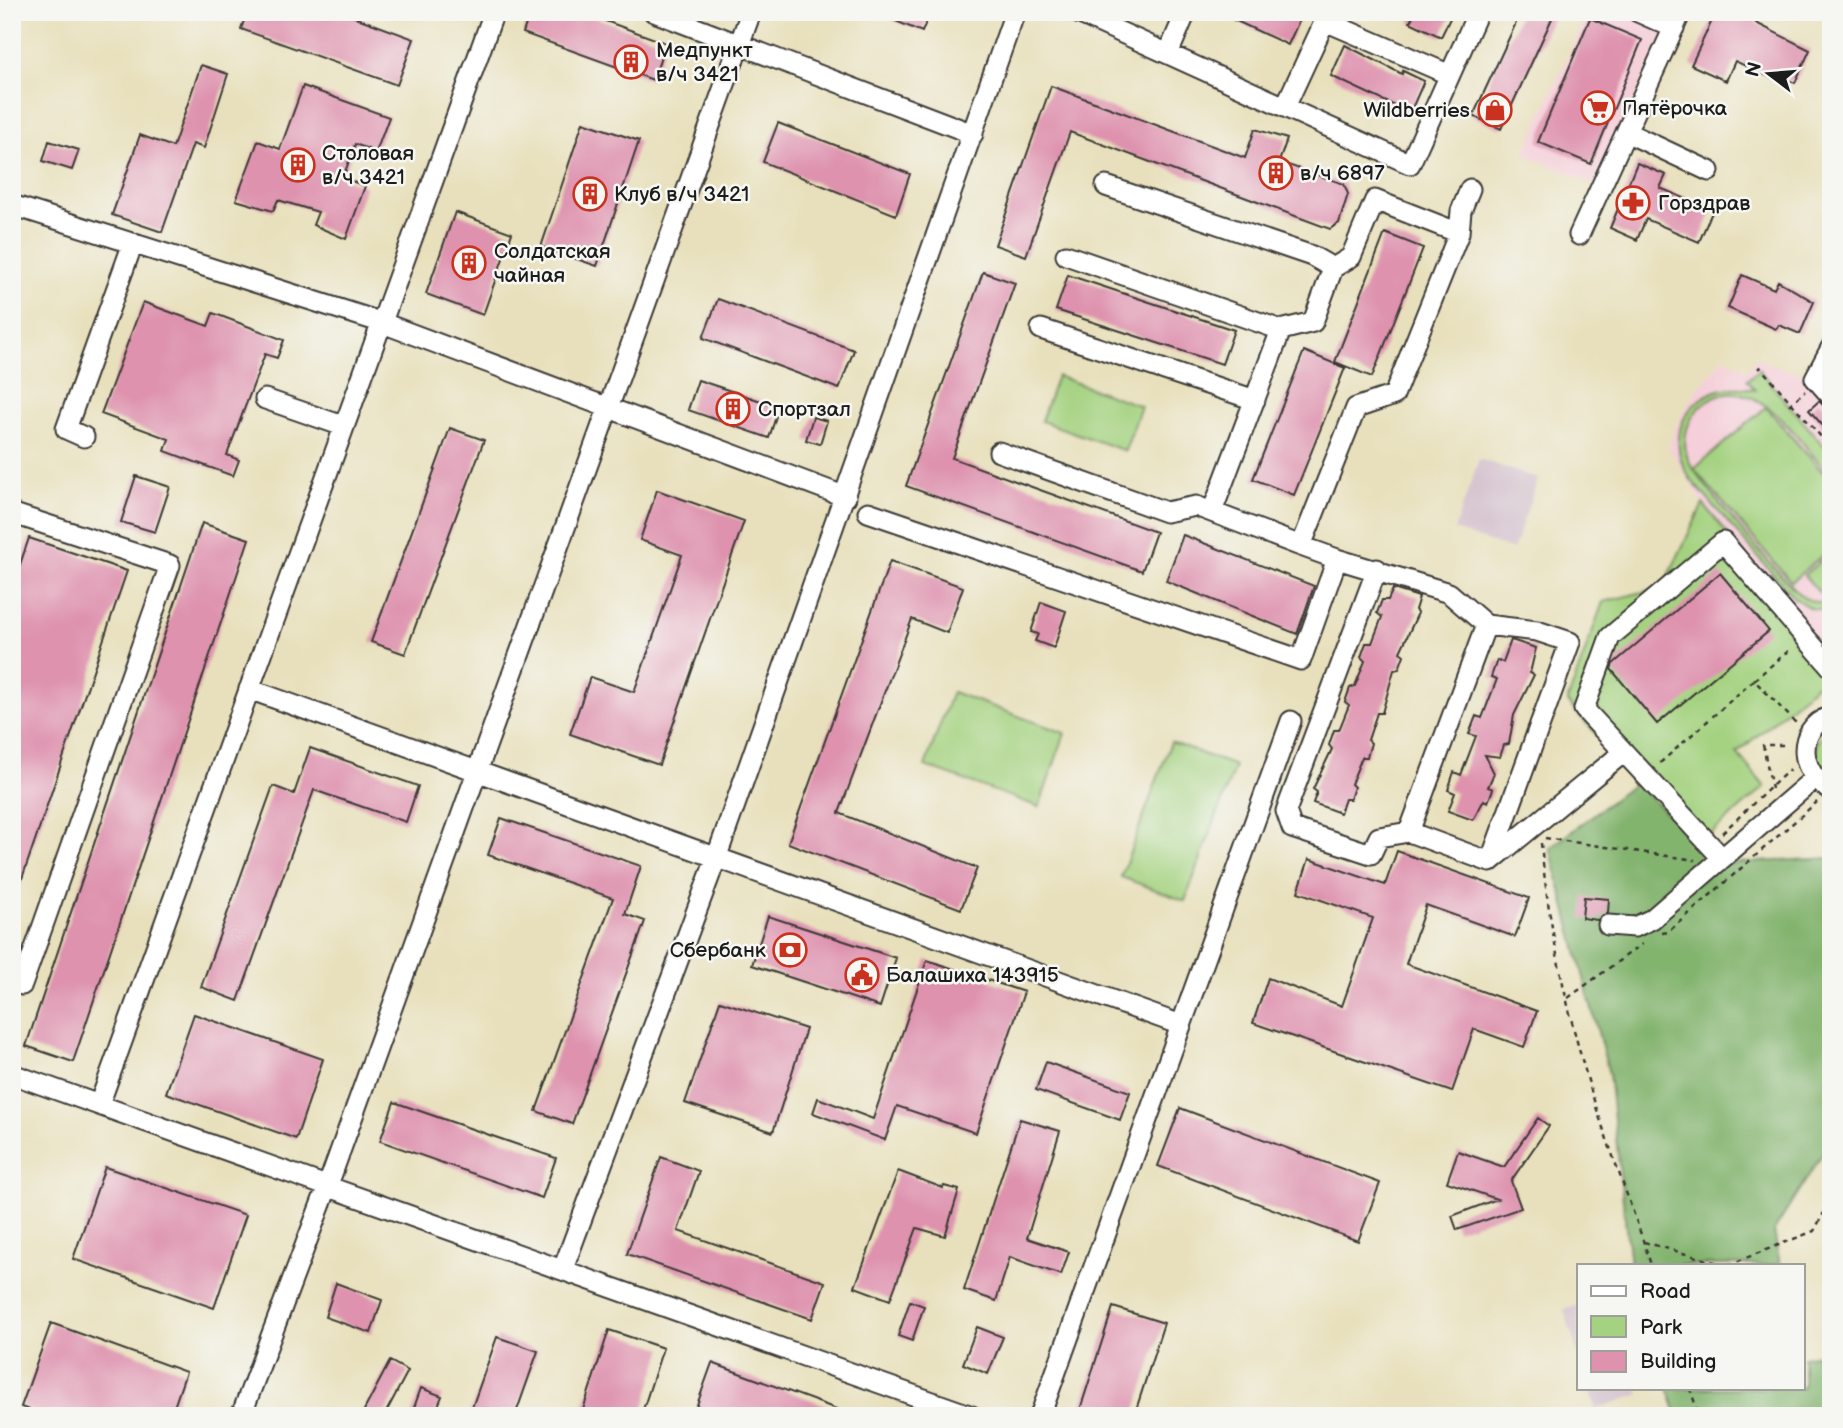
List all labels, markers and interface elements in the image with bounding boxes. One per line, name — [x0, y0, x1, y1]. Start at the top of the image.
place label: Медпункт в/ч 3421 — [656, 38, 753, 87]
north arrow — [1734, 38, 1804, 108]
building icon: Медпункт в/ч 3421 — [612, 43, 650, 81]
text: N — [1741, 60, 1767, 80]
supermarket icon: Пятёрочка — [1579, 89, 1617, 127]
shop icon: Wildberries — [1476, 91, 1514, 129]
place label: Пятёрочка — [1622, 96, 1728, 121]
place label: Wildberries — [1363, 98, 1470, 123]
place label: Столовая в/ч 3421 — [322, 141, 414, 190]
building icon: Столовая в/ч 3421 — [279, 146, 317, 184]
building icon: в/ч 6897 — [1257, 154, 1295, 192]
place label: в/ч 6897 — [1300, 161, 1385, 186]
building icon: Клуб в/ч 3421 — [571, 175, 609, 213]
place label: Клуб в/ч 3421 — [614, 182, 749, 207]
pharmacy icon: Горздрав — [1614, 184, 1652, 222]
place label: Горздрав — [1658, 191, 1750, 216]
place label: Солдатская чайная — [494, 239, 611, 288]
building icon: Солдатская чайная — [450, 244, 488, 282]
building icon: Спортзал — [714, 390, 752, 428]
place label: Спортзал — [758, 397, 851, 422]
bank icon: Сбербанк — [771, 931, 809, 969]
place label: Сбербанк — [670, 938, 766, 963]
public building icon: Балашиха 143915 — [843, 956, 881, 994]
place label: Балашиха 143915 — [886, 963, 1059, 988]
legend — [1577, 1264, 1804, 1390]
text: Road — [1640, 1279, 1691, 1304]
text: Park — [1640, 1315, 1683, 1340]
text: Building — [1640, 1349, 1716, 1374]

